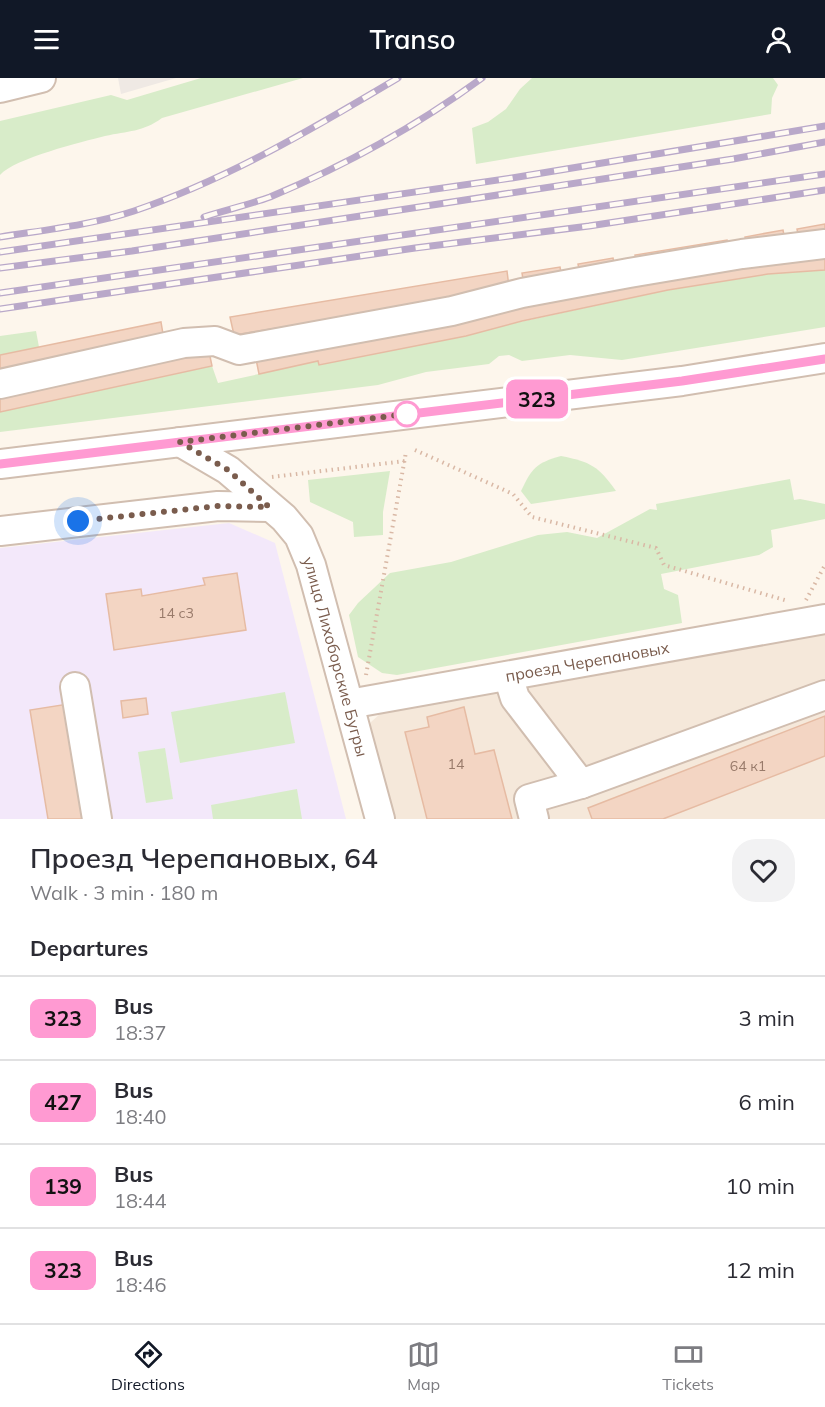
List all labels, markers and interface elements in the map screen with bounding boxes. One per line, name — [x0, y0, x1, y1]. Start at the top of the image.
text: Transo — [369, 22, 456, 56]
icon: menu — [30, 23, 63, 56]
icon: person — [762, 23, 795, 56]
line badge: 323 — [502, 380, 572, 418]
text: 323 — [518, 386, 556, 412]
unlabelled marker — [394, 401, 420, 427]
your location — [63, 506, 93, 536]
street label: улица Лихоборские Бугры — [299, 553, 373, 759]
house number: 14 с3 — [158, 604, 194, 622]
street label: проезд Черепановых — [504, 637, 671, 686]
house number: 14 — [448, 755, 465, 773]
house number: 64 к1 — [730, 757, 766, 775]
button: heart — [732, 839, 795, 902]
text: Проезд Черепановых, 64 — [30, 840, 378, 875]
text: Walk · 3 min · 180 m — [30, 880, 218, 905]
text: Departures — [30, 934, 148, 962]
text: Bus — [114, 992, 153, 1020]
text: 3 min — [739, 1004, 795, 1032]
text: 323 — [44, 1005, 82, 1031]
text: 18:37 — [114, 1020, 167, 1045]
text: Bus — [114, 1076, 153, 1104]
text: 6 min — [739, 1088, 795, 1116]
text: 427 — [44, 1089, 82, 1115]
text: 18:40 — [114, 1104, 167, 1129]
text: Bus — [114, 1160, 153, 1188]
text: 10 min — [725, 1172, 795, 1200]
text: 139 — [44, 1173, 82, 1199]
text: 18:44 — [114, 1188, 167, 1213]
text: Bus — [114, 1244, 153, 1272]
text: 12 min — [725, 1256, 795, 1284]
text: 323 — [44, 1257, 82, 1283]
text: 18:46 — [114, 1272, 167, 1297]
tab: Directions — [111, 1338, 185, 1394]
tab: Map — [407, 1338, 440, 1394]
tab: Tickets — [662, 1338, 714, 1394]

